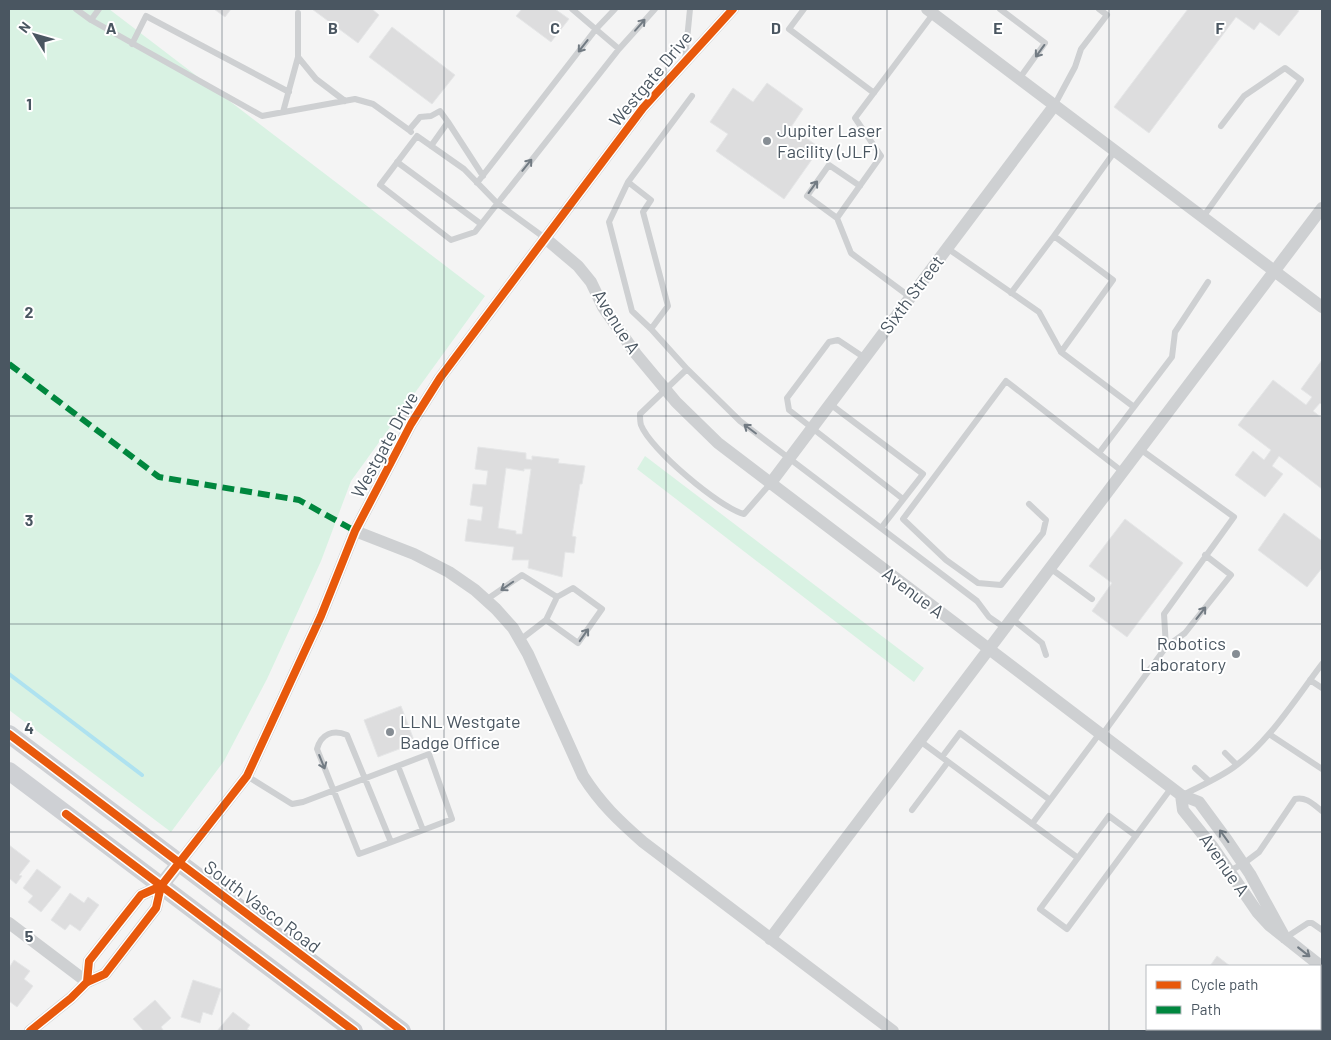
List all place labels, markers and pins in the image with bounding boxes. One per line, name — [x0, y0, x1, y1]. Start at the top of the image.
place label: Jupiter Laser Facility (JLF) — [777, 119, 882, 162]
marker: Jupiter Laser Facility (JLF) — [761, 135, 773, 147]
place label: Robotics Laboratory — [1140, 632, 1226, 675]
marker: Robotics Laboratory — [1230, 648, 1242, 660]
place label: LLNL Westgate Badge Office — [400, 710, 521, 753]
marker: LLNL Westgate Badge Office — [384, 726, 396, 738]

